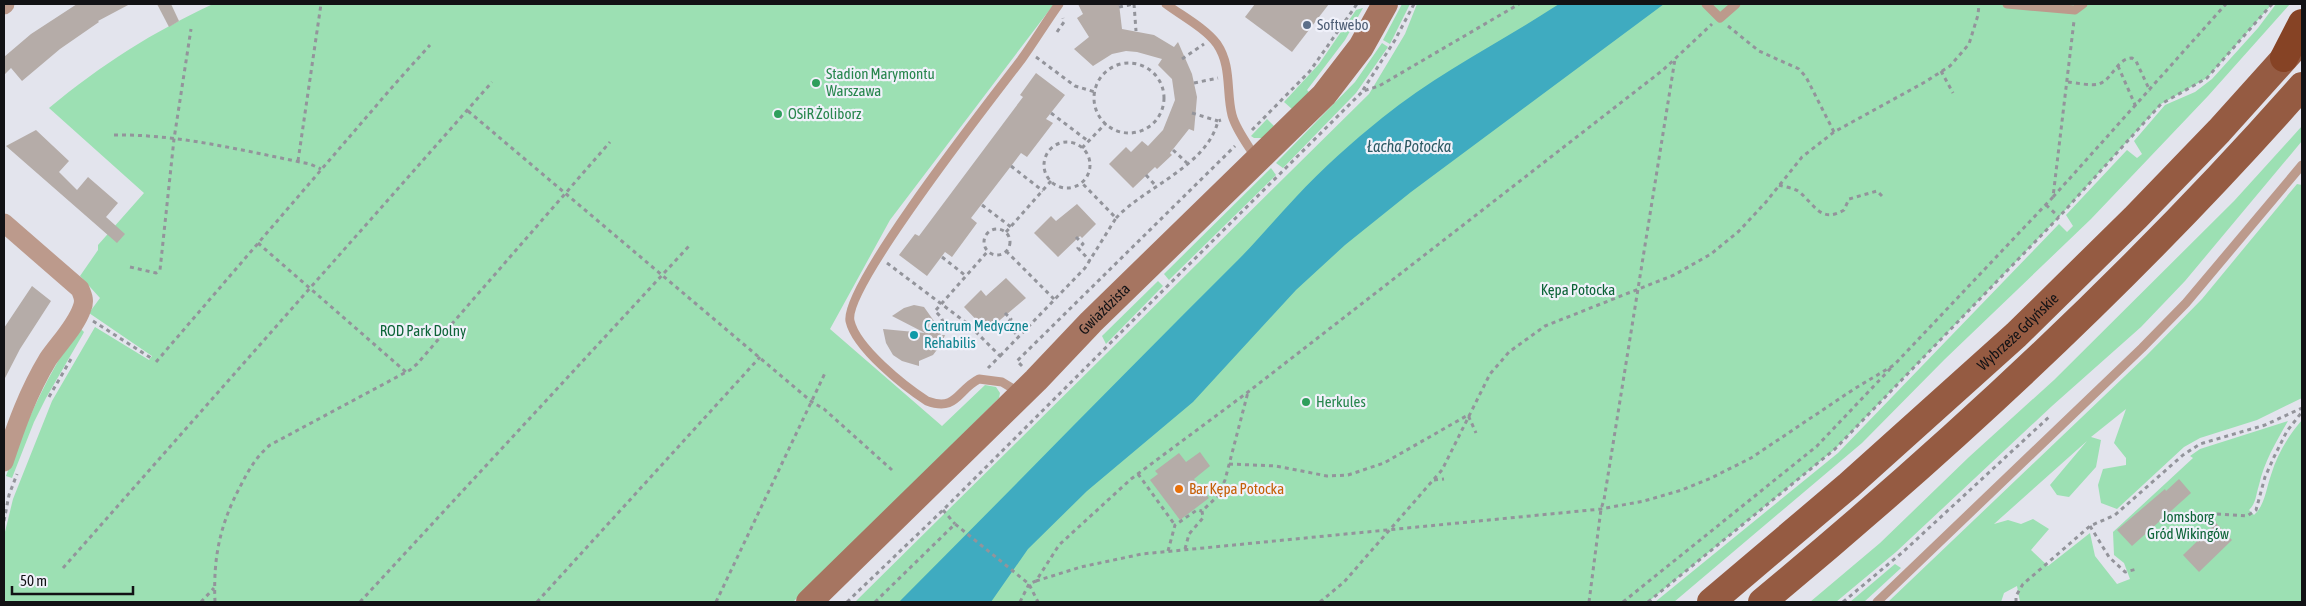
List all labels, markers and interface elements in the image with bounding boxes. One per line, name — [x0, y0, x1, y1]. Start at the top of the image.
place label: Softwebo — [1317, 16, 1369, 33]
marker: Softwebo — [1301, 19, 1313, 31]
place label: Stadion Marymontu Warszawa — [826, 65, 935, 99]
marker: Stadion Marymontu Warszawa — [810, 77, 822, 89]
place label: OSiR Żoliborz — [788, 105, 862, 122]
marker: OSiR Żoliborz — [772, 108, 784, 120]
water label: Łacha Potocka — [1367, 137, 1452, 155]
street label: Gwiaździsta — [1075, 280, 1133, 338]
park label: Kępa Potocka — [1541, 281, 1615, 298]
street label: Wybrzeże Gdyńskie — [1974, 289, 2062, 374]
place label: Centrum Medyczne Rehabilis — [924, 317, 1029, 351]
park label: ROD Park Dolny — [380, 322, 466, 339]
marker: Centrum Medyczne Rehabilis — [908, 329, 920, 341]
place label: Herkules — [1316, 393, 1366, 410]
marker: Herkules — [1300, 396, 1312, 408]
place label: Bar Kępa Potocka — [1189, 480, 1284, 497]
marker: Bar Kępa Potocka — [1173, 483, 1185, 495]
park label: Jomsborg Gród Wikingów — [2147, 508, 2229, 542]
scale bar — [12, 564, 134, 596]
text: 50 m — [20, 572, 47, 589]

